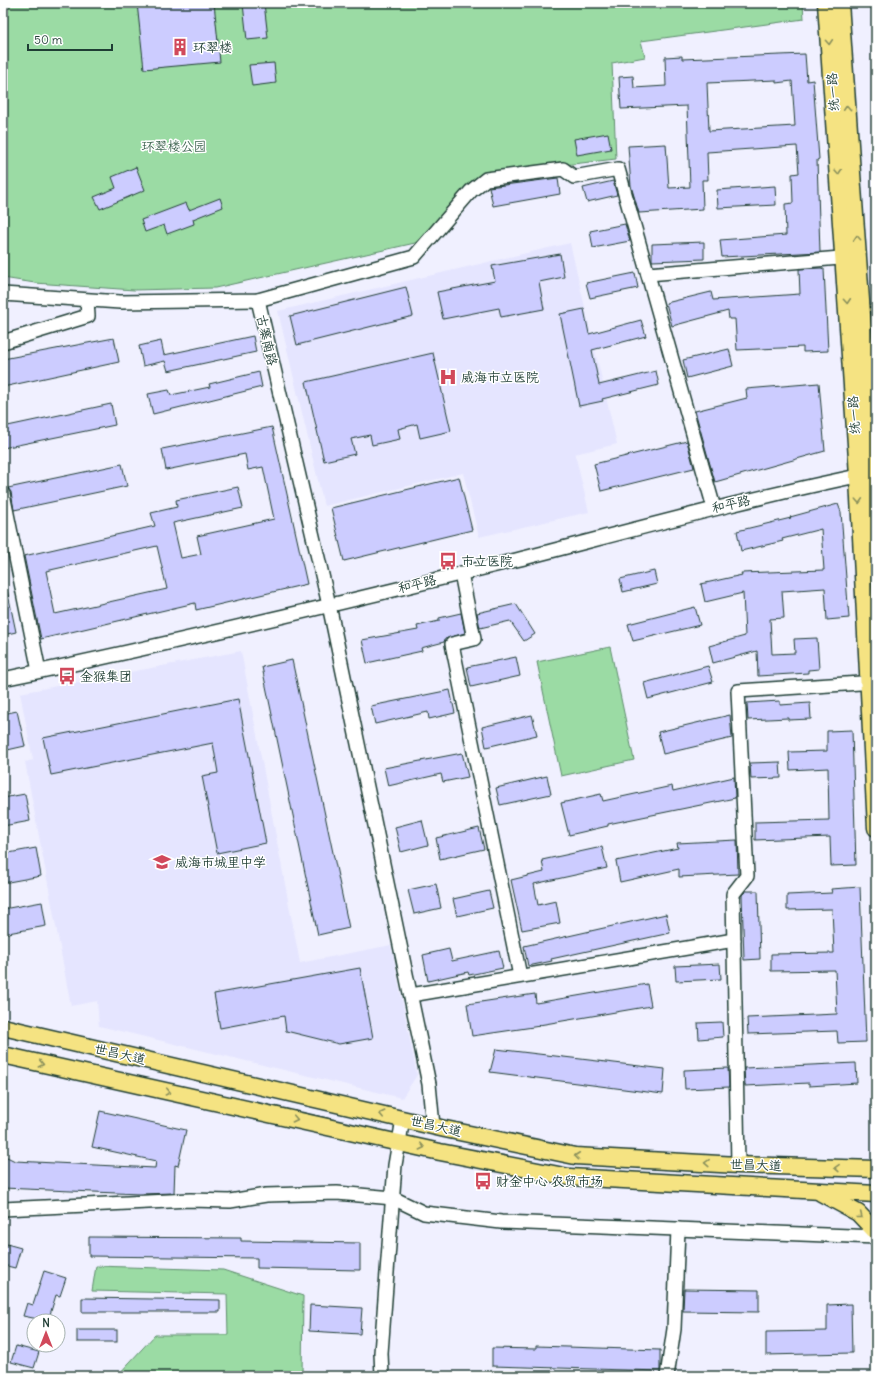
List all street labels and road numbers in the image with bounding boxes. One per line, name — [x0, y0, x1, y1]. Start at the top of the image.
street label: 统一路 — [823, 72, 843, 112]
street label: 古寨南路 — [253, 313, 281, 367]
street label: 统一路 — [844, 395, 864, 435]
street label: 和平路 — [710, 491, 752, 517]
street label: 和平路 — [396, 571, 438, 597]
street label: 世昌大道 — [93, 1040, 147, 1068]
street label: 世昌大道 — [409, 1112, 463, 1140]
street label: 世昌大道 — [730, 1156, 782, 1174]

